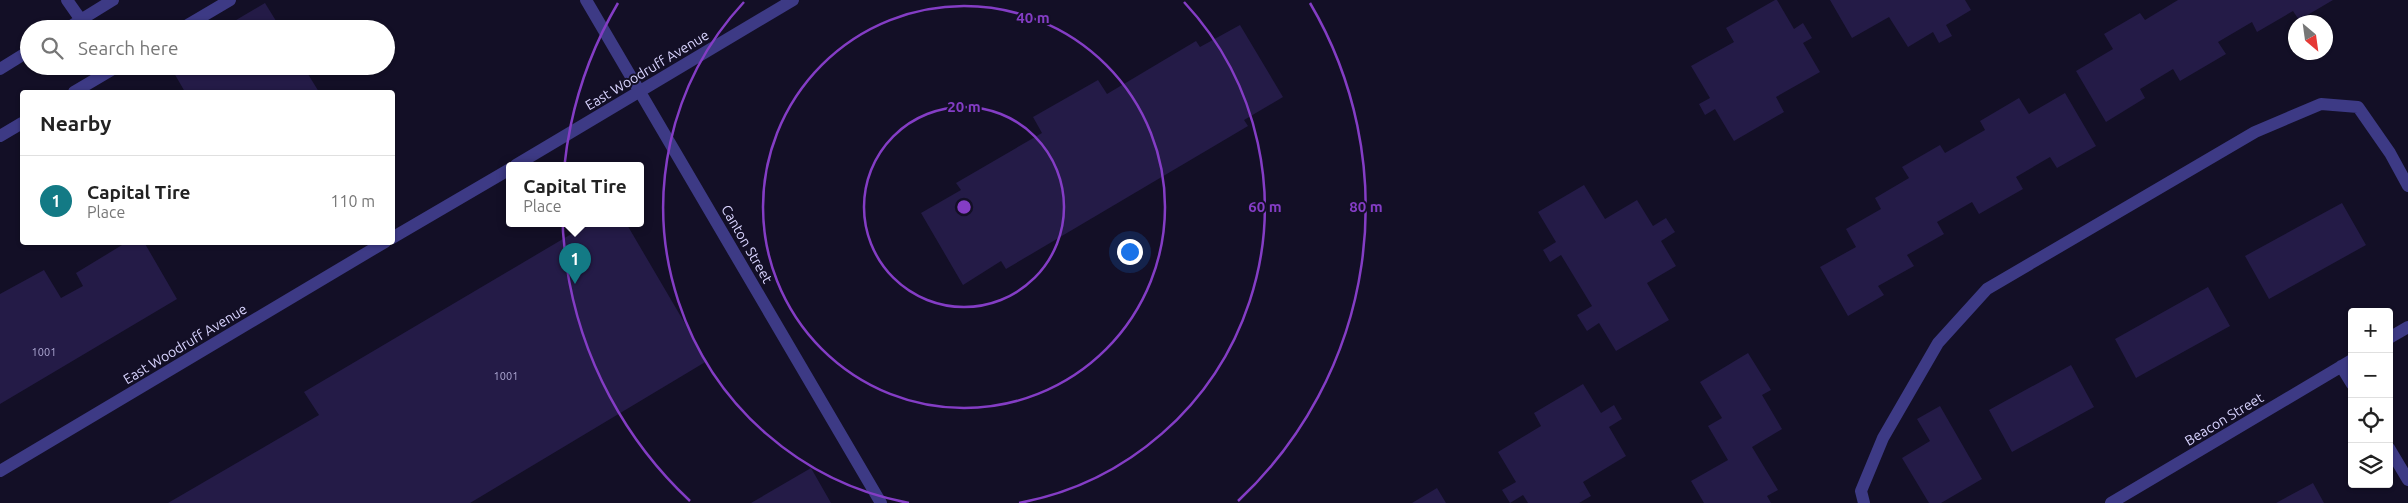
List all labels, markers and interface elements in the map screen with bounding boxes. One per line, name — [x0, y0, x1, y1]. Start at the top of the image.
text: 40 m — [1016, 9, 1050, 26]
north arrow — [2288, 15, 2333, 60]
search box — [20, 20, 395, 75]
street label: East Woodruff Avenue — [582, 27, 712, 113]
icon: search — [38, 34, 66, 62]
text: Search here — [78, 37, 178, 59]
text: 20 m — [947, 98, 981, 115]
text: Nearby — [40, 111, 111, 135]
popup — [506, 162, 644, 227]
text: Capital Tire — [523, 175, 627, 197]
text: Capital Tire — [87, 181, 191, 203]
text: 1 — [51, 192, 61, 210]
text: 110 m — [330, 192, 375, 210]
text: Place — [523, 197, 561, 215]
centre of rings — [955, 198, 973, 216]
text: 60 m — [1248, 198, 1282, 215]
text: 80 m — [1349, 198, 1383, 215]
street label: Canton Street — [718, 202, 776, 286]
text: Place — [87, 203, 125, 221]
your location — [1117, 239, 1143, 265]
pin: 1 — [559, 243, 591, 284]
street label: East Woodruff Avenue — [120, 301, 250, 387]
map controls — [2348, 308, 2393, 488]
button: + — [2348, 308, 2393, 353]
house number: 1001 — [32, 346, 56, 358]
button: − — [2348, 353, 2393, 398]
house number: 1001 — [494, 370, 518, 382]
street label: Beacon Street — [2182, 389, 2267, 449]
button: locate — [2348, 398, 2393, 443]
button: layers — [2348, 443, 2393, 488]

